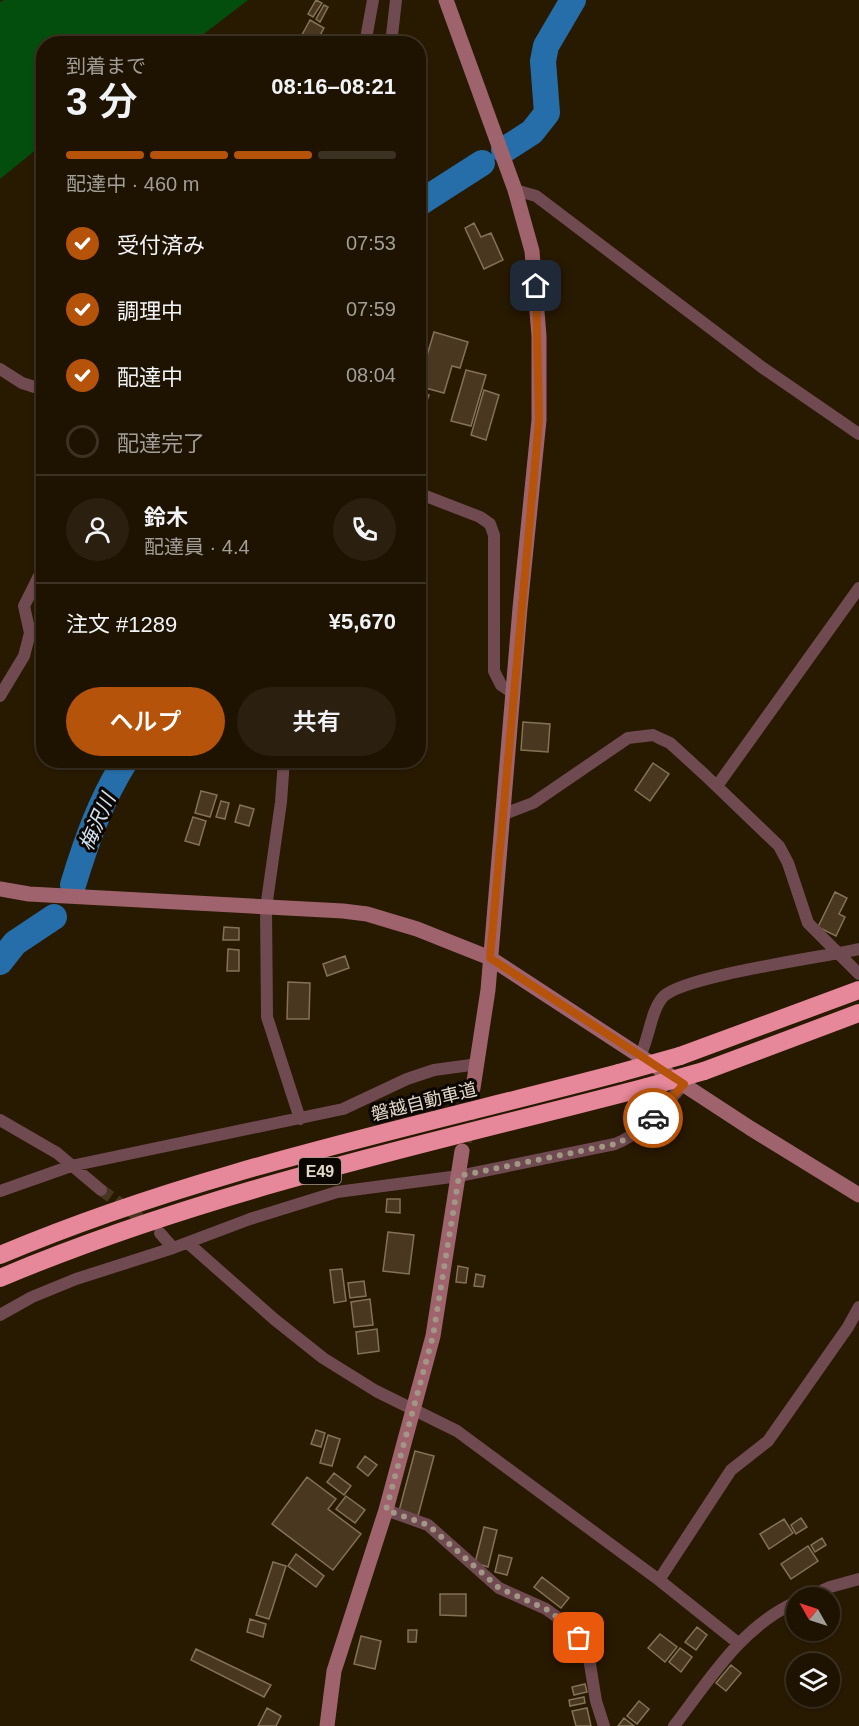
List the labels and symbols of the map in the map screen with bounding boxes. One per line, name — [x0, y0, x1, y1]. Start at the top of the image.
pin — [510, 260, 561, 311]
water label: 梅沢川 — [75, 788, 120, 854]
street label: 磐越自動車道 — [369, 1079, 479, 1125]
courier — [623, 1088, 683, 1148]
road number: E49 — [299, 1158, 341, 1184]
north arrow — [786, 1587, 840, 1641]
pin — [553, 1612, 604, 1663]

